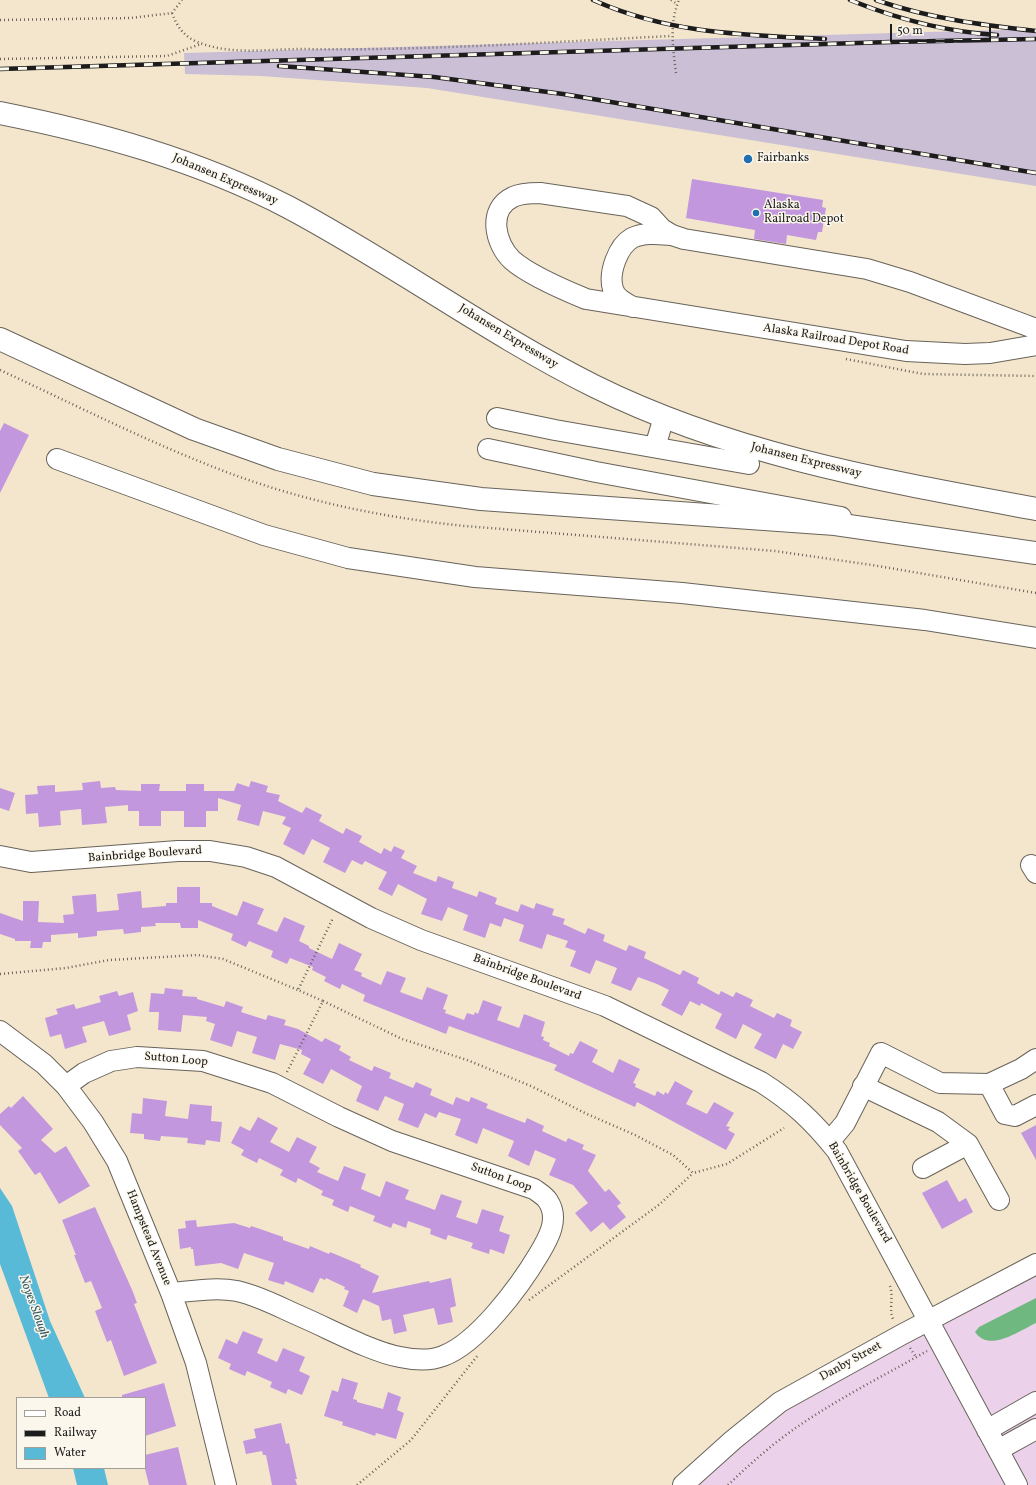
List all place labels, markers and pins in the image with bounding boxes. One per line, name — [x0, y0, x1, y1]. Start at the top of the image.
place label: Fairbanks — [757, 152, 809, 166]
marker: Fairbanks — [742, 153, 754, 165]
place label: Alaska Railroad Depot — [764, 199, 844, 227]
marker: Alaska Railroad Depot — [751, 208, 761, 218]

